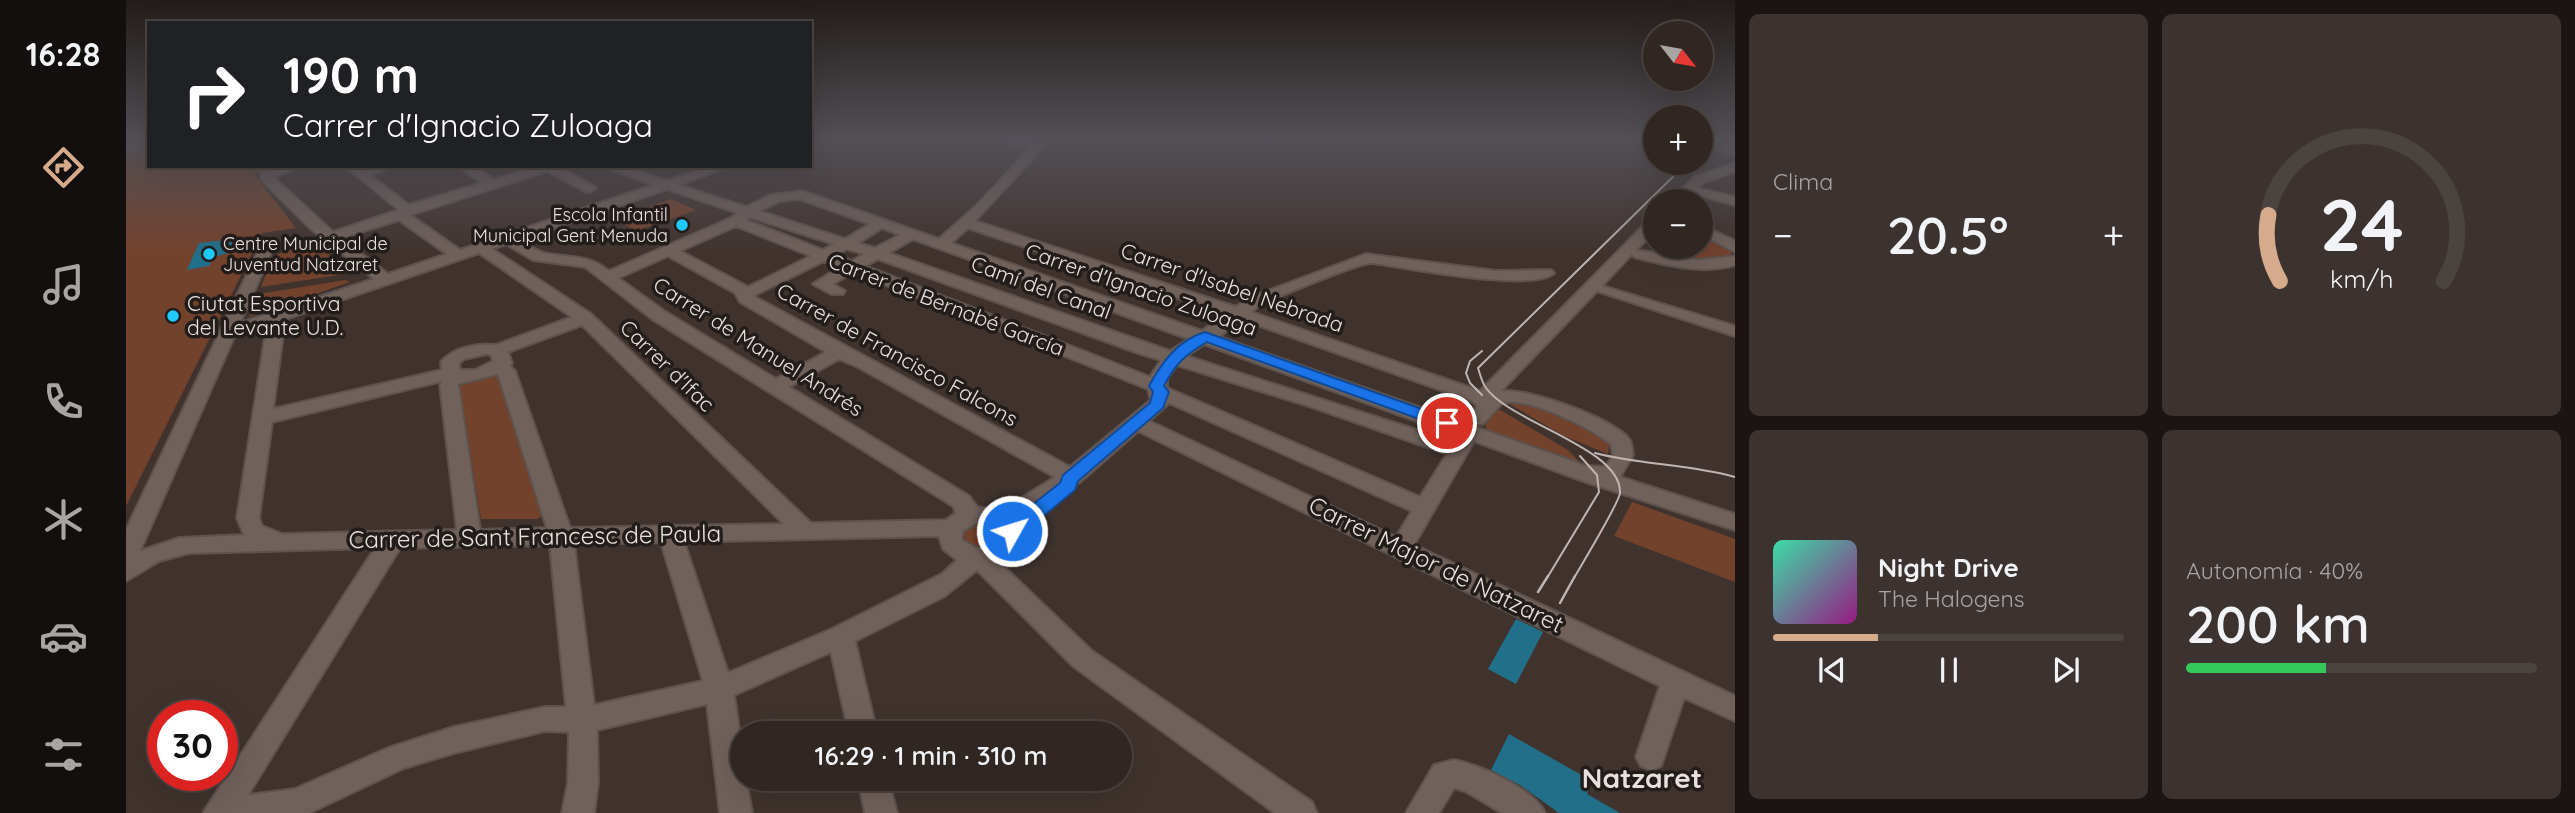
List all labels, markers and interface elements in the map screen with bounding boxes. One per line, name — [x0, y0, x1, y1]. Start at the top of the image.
north arrow — [1643, 21, 1713, 91]
map controls — [1643, 21, 1713, 259]
text: 16:28 — [26, 34, 100, 74]
text: 190 m — [283, 44, 419, 105]
icon: right — [168, 49, 259, 140]
text: Carrer d'Ignacio Zuloaga — [283, 105, 653, 145]
button: + — [1643, 105, 1713, 175]
icon: directions — [39, 143, 88, 192]
text: Clima — [1773, 167, 1833, 196]
text: 24 — [2319, 178, 2404, 269]
button: − — [1643, 189, 1713, 259]
text: 20.5° — [1887, 202, 2008, 267]
place label: Escola Infantil Municipal Gent Menuda — [473, 203, 668, 247]
text: − — [1773, 211, 1793, 259]
text: + — [2103, 211, 2124, 259]
marker: Escola Infantil Municipal Gent Menuda — [674, 217, 690, 233]
place label: Centre Municipal de Juventud Natzaret — [223, 232, 388, 276]
street label: Carrer d'Ignacio Zuloaga — [1022, 237, 1260, 341]
street label: Carrer d'Isabel Nebrada — [1118, 237, 1347, 337]
marker: Centre Municipal de Juventud Natzaret — [201, 246, 217, 262]
street label: Carrer de Bernabé García — [825, 247, 1068, 361]
street label: Camí del Canal — [968, 250, 1115, 324]
icon: music — [39, 260, 88, 309]
text: km/h — [2330, 263, 2393, 294]
street label: Carrer de Manuel Andrés — [649, 271, 868, 421]
street label: Carrer de Francisco Falcons — [772, 277, 1022, 431]
place label: Ciutat Esportiva del Levante U.D. — [187, 290, 343, 340]
marker: Ciutat Esportiva del Levante U.D. — [165, 308, 181, 324]
street label: Carrer d'Ifac — [615, 314, 720, 417]
icon: phone — [39, 377, 88, 426]
pin — [1417, 393, 1477, 453]
icon: arrive — [1428, 404, 1466, 442]
street label: Carrer Major de Natzaret — [1304, 489, 1569, 639]
position arrow — [975, 494, 1049, 568]
icon: climate — [39, 495, 88, 544]
street label: Carrer de Sant Francesc de Paula — [348, 518, 722, 554]
text: Night Drive — [1878, 551, 2019, 584]
text: Autonomía · 40% — [2186, 556, 2363, 585]
text: The Halogens — [1878, 584, 2025, 613]
text: 200 km — [2186, 591, 2370, 656]
icon: car — [39, 612, 88, 661]
icon: previous — [1813, 651, 1851, 689]
icon: pause — [1930, 651, 1968, 689]
icon: next — [2047, 651, 2085, 689]
speed limit sign: 30 — [147, 700, 238, 791]
icon: filters — [39, 730, 88, 779]
text: 16:29 · 1 min · 310 m — [814, 739, 1048, 772]
district label: Natzaret — [1582, 760, 1702, 795]

